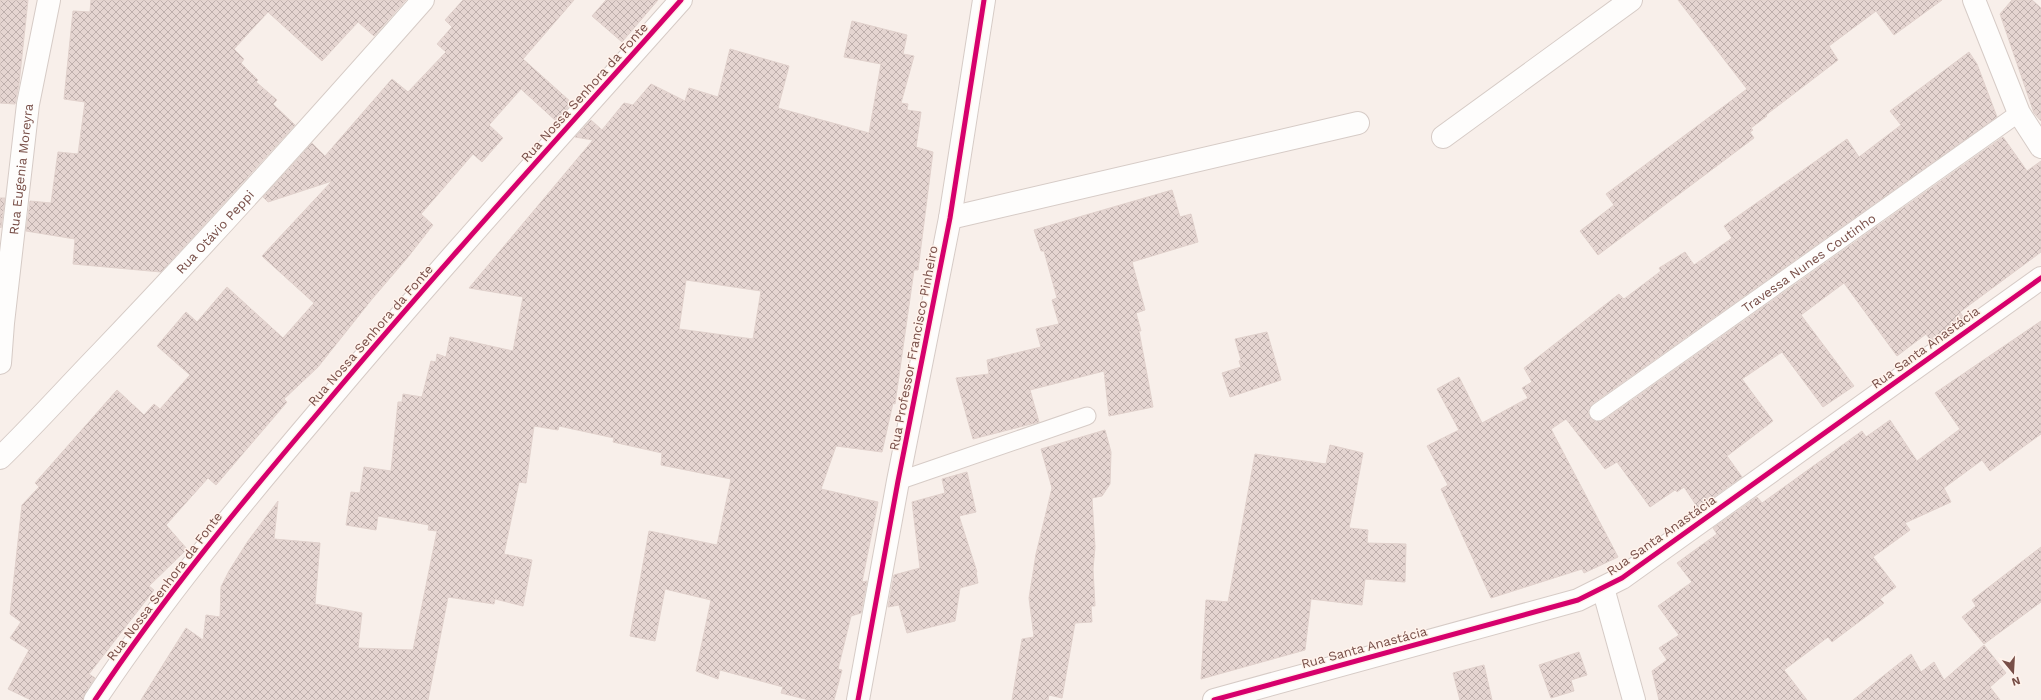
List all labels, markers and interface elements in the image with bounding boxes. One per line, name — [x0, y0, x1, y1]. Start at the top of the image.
street label: Rua Nossa Senhora da Fonte — [518, 20, 651, 165]
street label: Rua Eugenia Moreyra — [6, 102, 36, 236]
street label: Rua Otávio Peppi — [173, 187, 257, 277]
street label: Travessa Nunes Coutinho — [1739, 210, 1879, 316]
street label: Rua Professor Francisco Pinheiro — [886, 244, 941, 452]
street label: Rua Nossa Senhora da Fonte — [305, 262, 436, 409]
street label: Rua Santa Anastácia — [1868, 303, 1983, 392]
street label: Rua Santa Anastácia — [1604, 492, 1719, 579]
street label: Rua Nossa Senhora da Fonte — [104, 509, 225, 664]
street label: Rua Santa Anastácia — [1300, 623, 1429, 672]
north arrow — [1993, 652, 2033, 692]
text: N — [2010, 674, 2022, 688]

